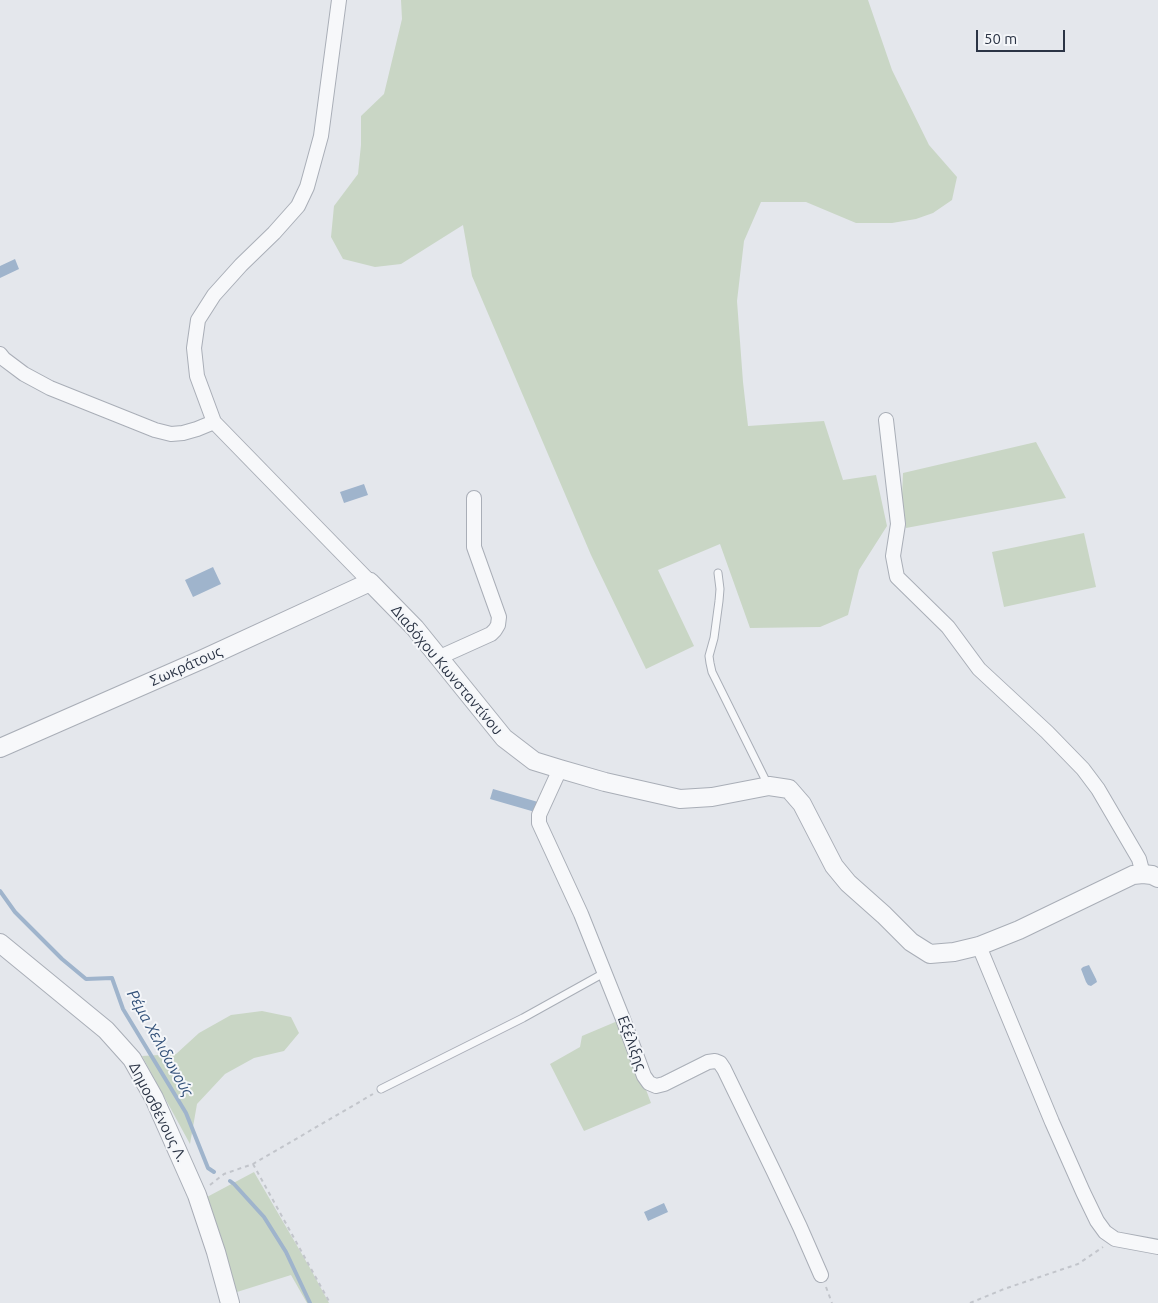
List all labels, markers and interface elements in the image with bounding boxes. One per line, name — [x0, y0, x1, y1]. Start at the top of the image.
scale bar — [978, 20, 1067, 52]
text: 50 m — [984, 30, 1017, 47]
street label: Διαδόχου Κωνσταντίνου — [387, 601, 507, 739]
street label: Σωκράτους — [147, 642, 225, 690]
water label: Ρέμα Χελιδωνούς — [123, 986, 197, 1100]
street label: Εξέλιξης — [614, 1013, 650, 1073]
street label: Δημοσθένους Λ. — [125, 1059, 191, 1165]

